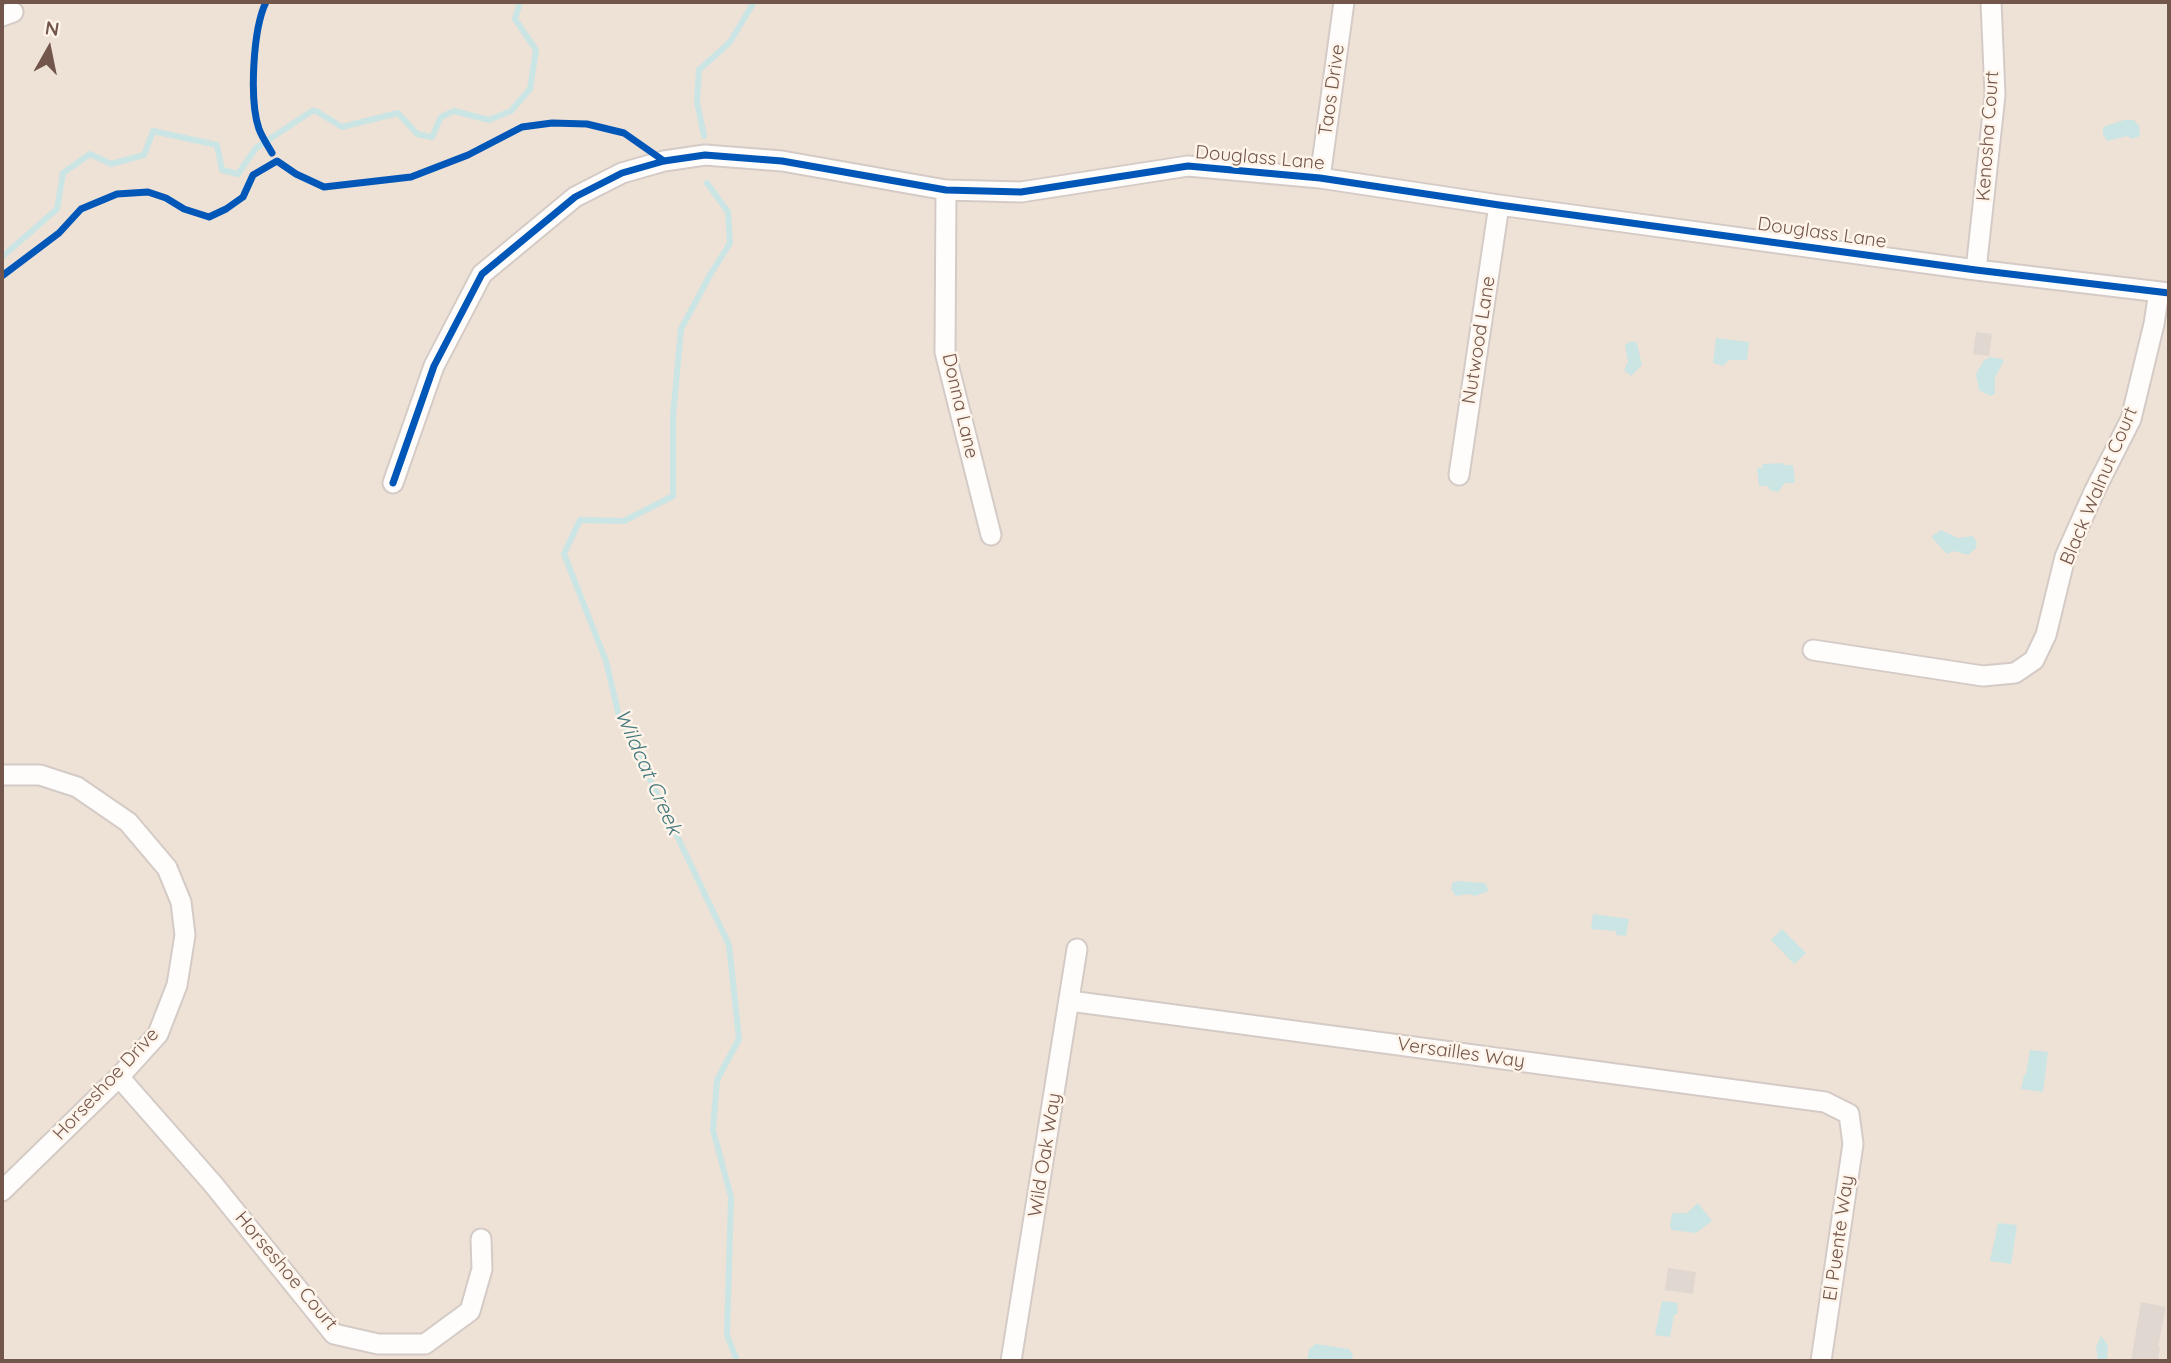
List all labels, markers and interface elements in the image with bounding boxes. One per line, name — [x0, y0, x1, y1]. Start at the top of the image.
north arrow — [14, 14, 84, 84]
text: N — [44, 15, 61, 41]
street label: Taos Drive — [1314, 43, 1350, 137]
street label: Kenosha Court — [1972, 70, 2004, 202]
street label: Douglass Lane — [1194, 141, 1326, 175]
street label: Douglass Lane — [1756, 213, 1888, 253]
street label: Nutwood Lane — [1458, 274, 1500, 406]
street label: Donna Lane — [937, 351, 983, 461]
street label: Black Walnut Court — [2055, 404, 2143, 568]
water label: Wildcat Creek — [609, 705, 687, 839]
street label: Horseshoe Drive — [48, 1023, 164, 1145]
street label: Versailles Way — [1396, 1033, 1526, 1073]
street label: Wild Oak Way — [1024, 1091, 1066, 1219]
street label: El Puente Way — [1819, 1174, 1859, 1302]
street label: Horseshoe Court — [230, 1207, 342, 1335]

